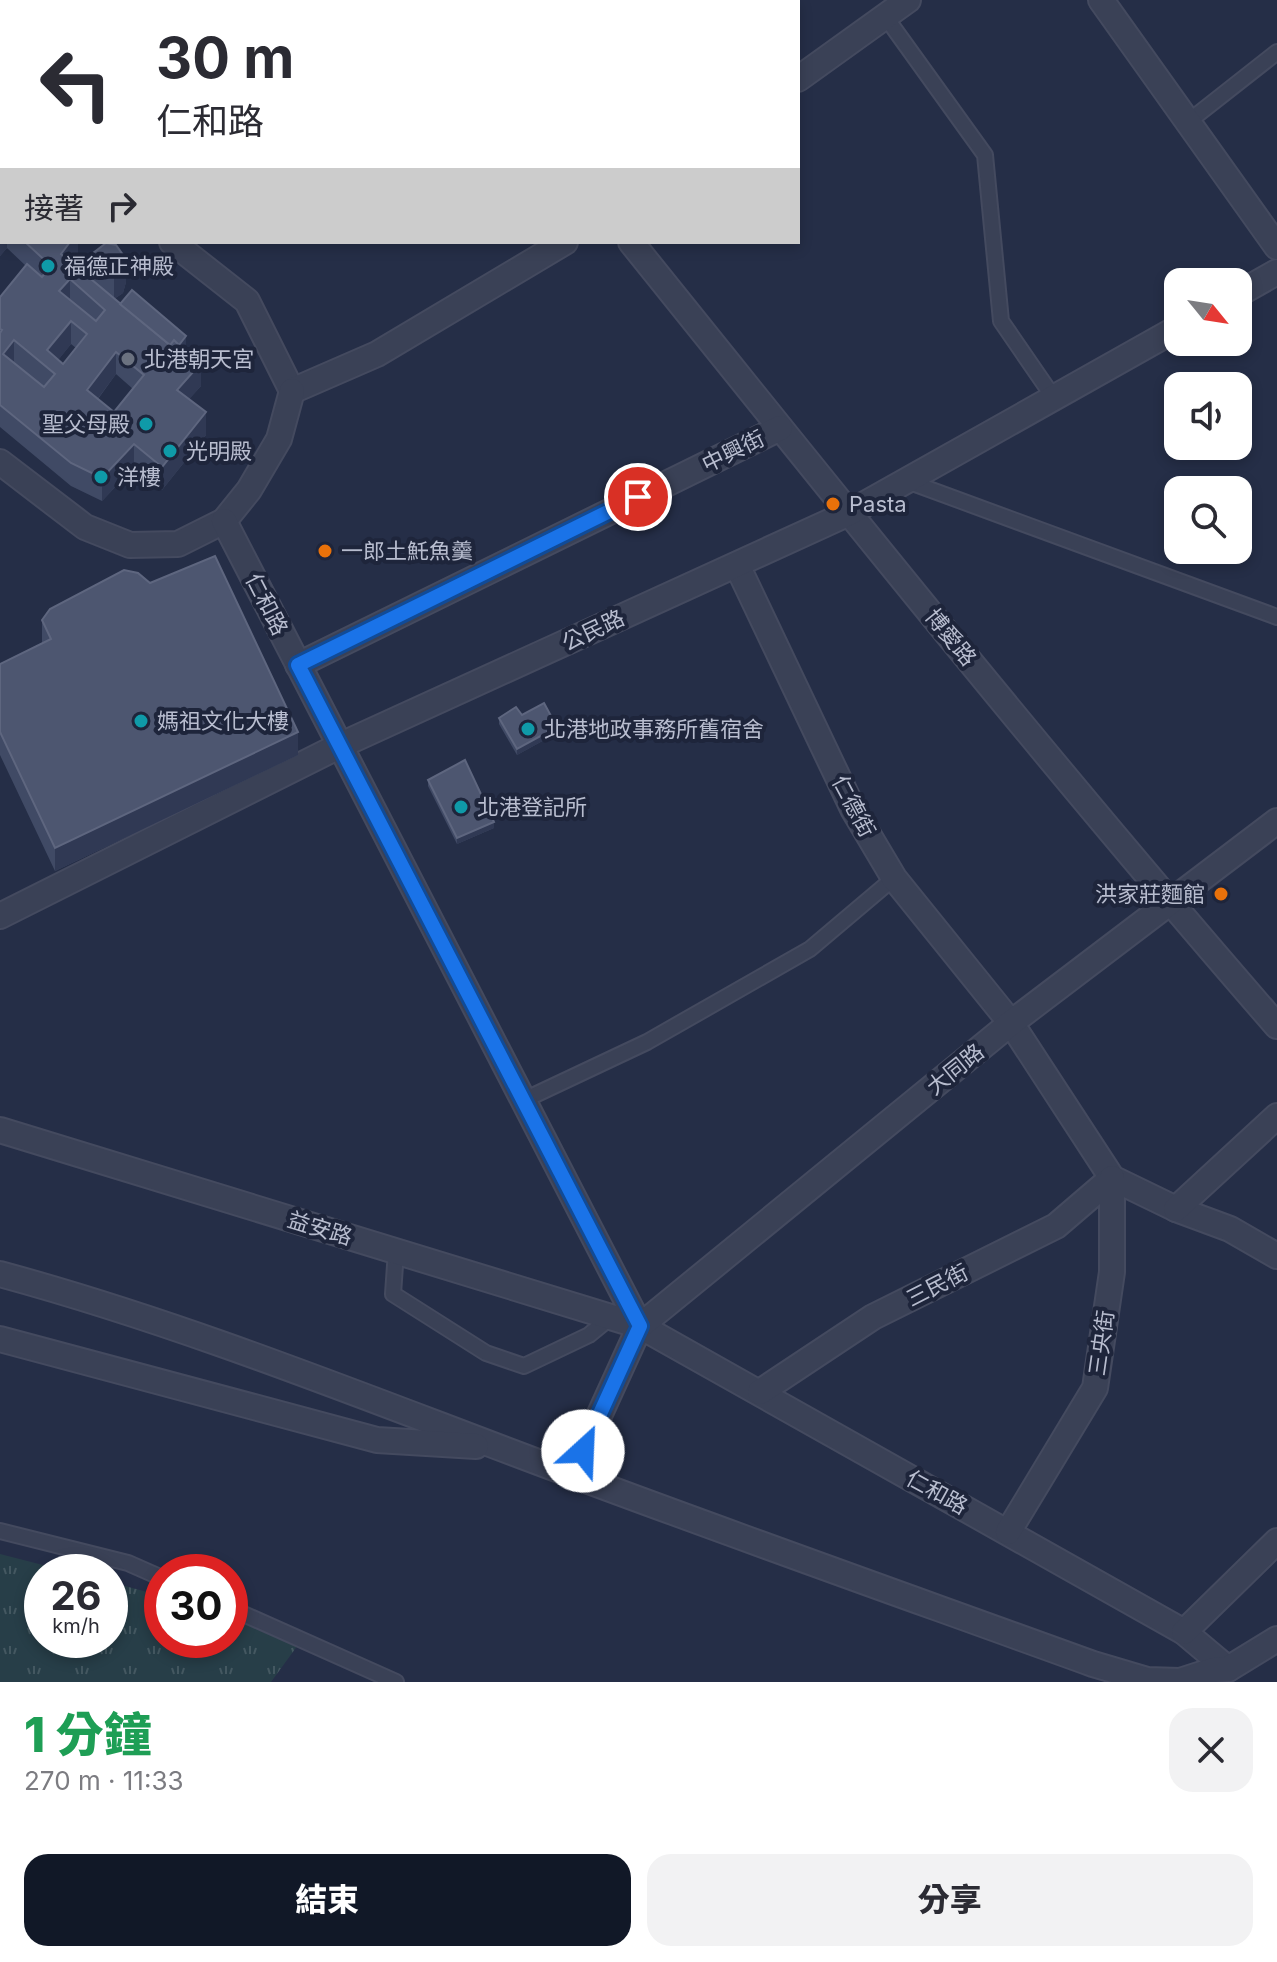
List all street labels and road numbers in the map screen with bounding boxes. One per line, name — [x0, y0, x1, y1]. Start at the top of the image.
street label: 中興街 — [698, 425, 768, 477]
street label: 仁和路 — [240, 569, 294, 639]
street label: 博愛路 — [920, 603, 982, 671]
street label: 公民路 — [558, 604, 628, 656]
street label: 仁德街 — [827, 771, 881, 841]
street label: 大同路 — [921, 1038, 989, 1100]
street label: 益安路 — [285, 1206, 355, 1250]
street label: 三民街 — [902, 1258, 972, 1312]
street label: 三央街 — [1084, 1309, 1118, 1377]
street label: 仁和路 — [902, 1465, 972, 1519]

